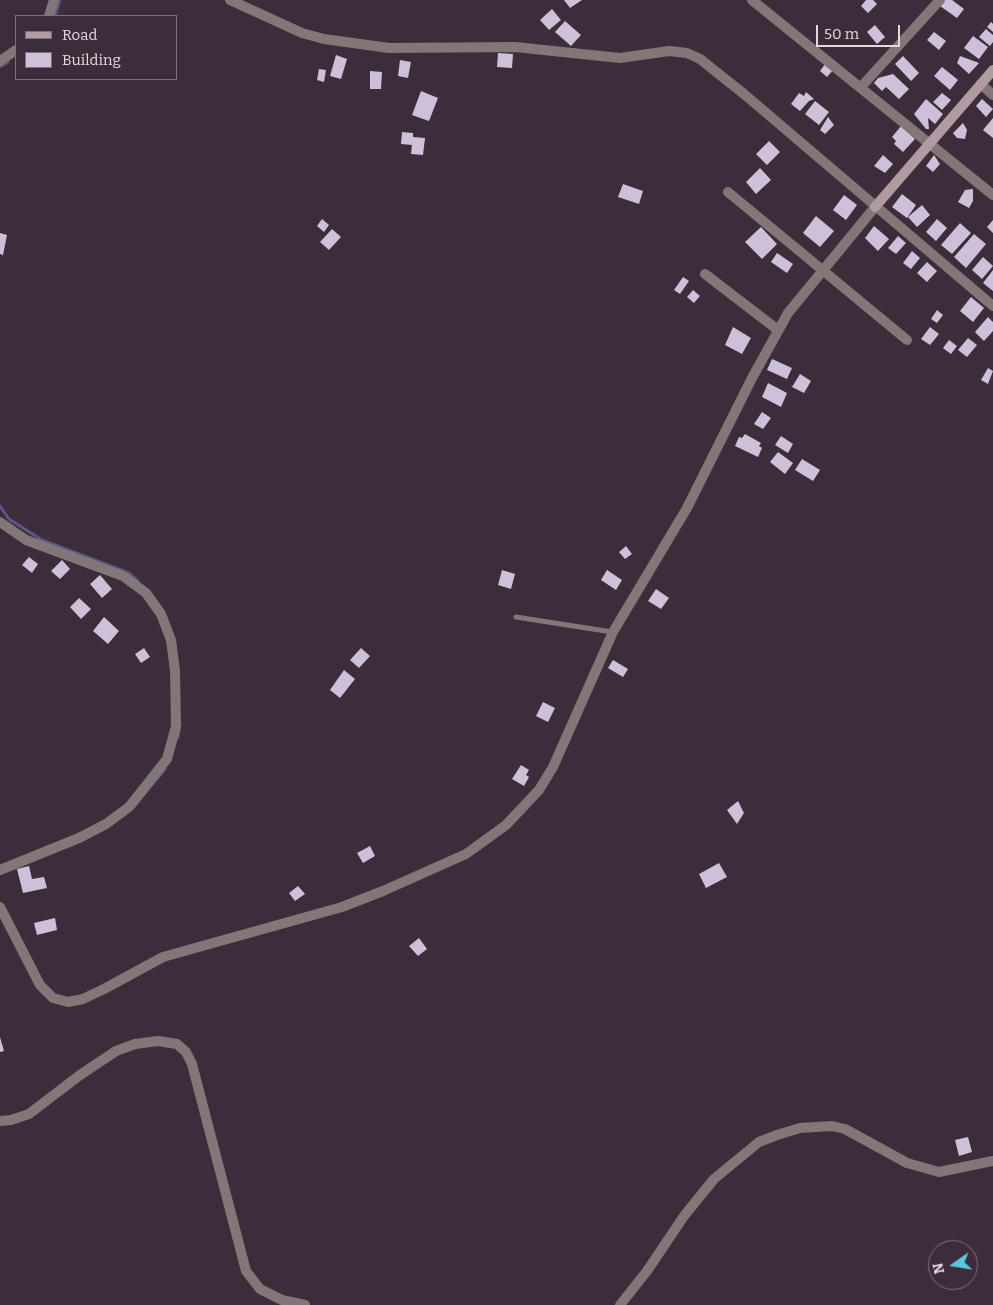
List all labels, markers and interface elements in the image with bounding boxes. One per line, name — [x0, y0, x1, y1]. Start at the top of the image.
legend — [15, 15, 178, 80]
scale bar — [818, 15, 902, 47]
text: 50 m — [824, 25, 859, 43]
text: Road — [62, 26, 97, 44]
text: Building — [62, 51, 121, 69]
north arrow — [928, 1240, 978, 1290]
text: N — [929, 1261, 948, 1275]

